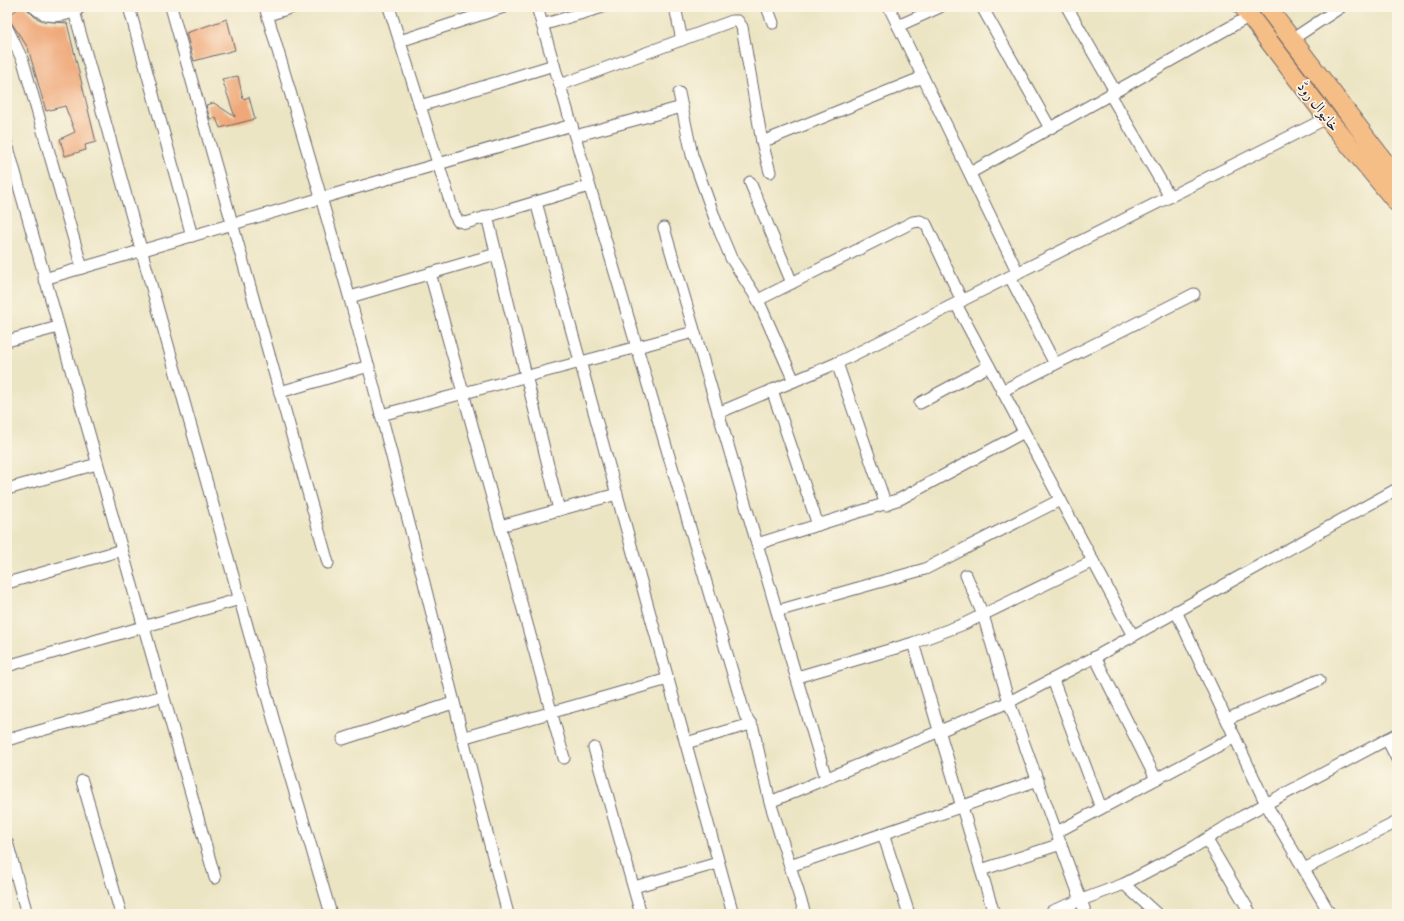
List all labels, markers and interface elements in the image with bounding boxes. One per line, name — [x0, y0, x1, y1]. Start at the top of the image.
street label: خانیوال روڈ — [1294, 77, 1344, 135]

